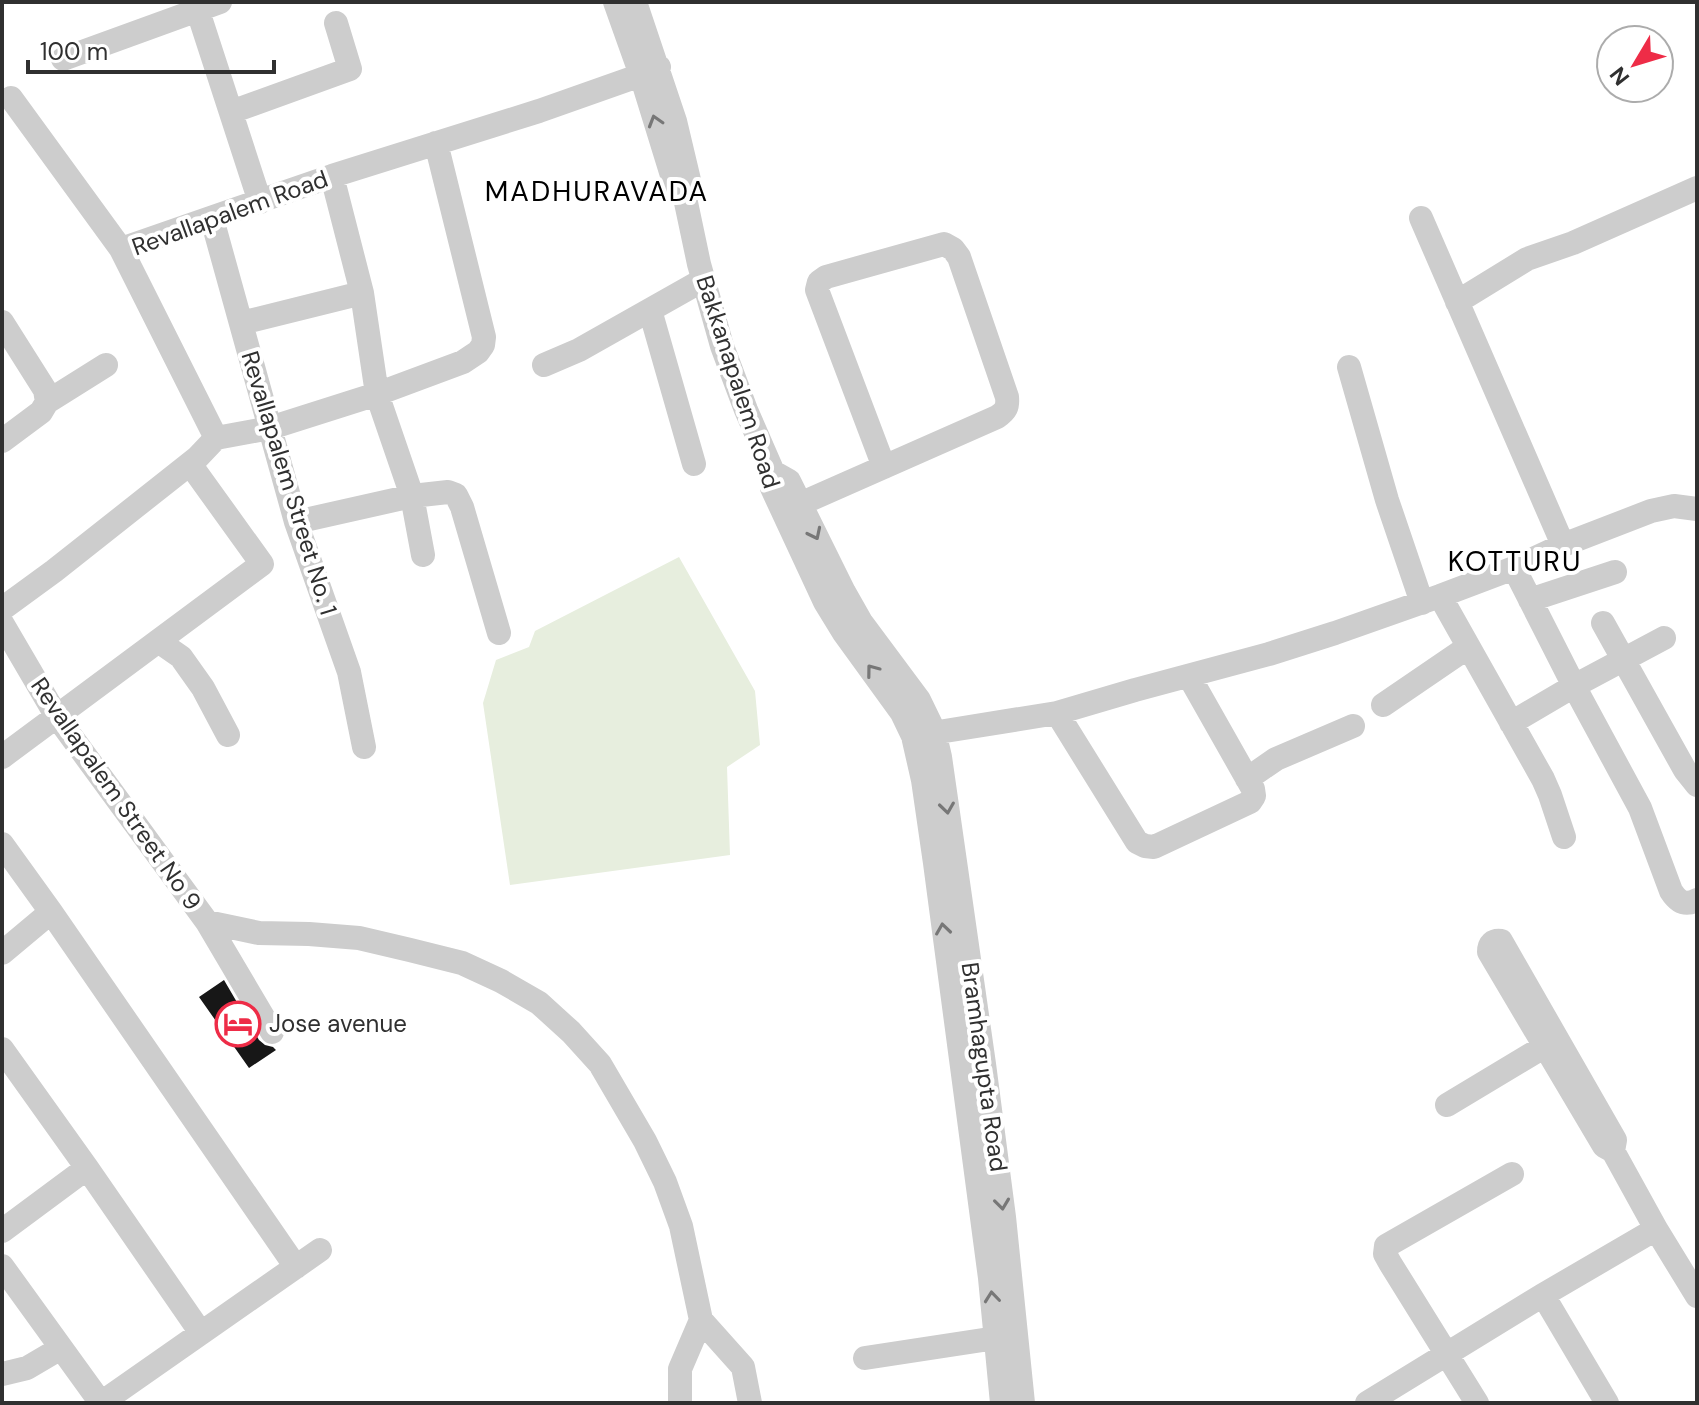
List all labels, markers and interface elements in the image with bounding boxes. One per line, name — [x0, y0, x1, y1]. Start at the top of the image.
scale bar — [28, 24, 274, 74]
north arrow — [1595, 24, 1675, 104]
text: 100 m — [40, 36, 108, 67]
text: N — [1603, 61, 1636, 91]
one-way arrow — [648, 115, 664, 129]
street label: Revallapalem Road — [128, 163, 332, 262]
district label: MADHURAVADA — [485, 173, 709, 210]
street label: Bakkanapalem Road — [689, 271, 788, 492]
street label: Revallapalem Street No. 1 — [235, 347, 344, 619]
one-way arrow — [806, 526, 821, 541]
district label: KOTTURU — [1448, 543, 1582, 580]
one-way arrow — [868, 664, 882, 679]
street label: Revallapalem Street No 9 — [24, 671, 209, 916]
one-way arrow — [938, 801, 955, 815]
one-way arrow — [935, 922, 952, 935]
street label: Bramhagupta Road — [954, 960, 1015, 1174]
hotel icon: Jose avenue — [214, 1000, 262, 1048]
place label: Jose avenue — [269, 1008, 407, 1039]
one-way arrow — [993, 1198, 1010, 1211]
one-way arrow — [984, 1291, 1001, 1304]

